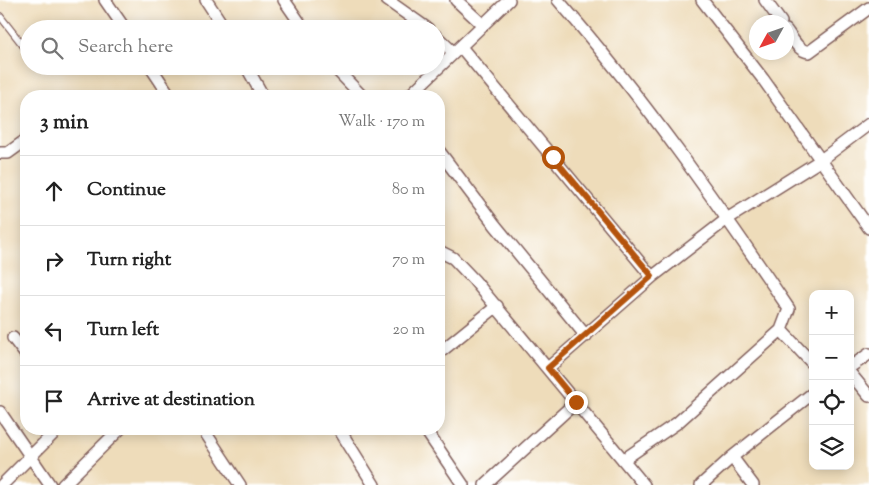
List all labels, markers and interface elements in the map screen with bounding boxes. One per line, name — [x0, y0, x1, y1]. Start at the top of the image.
north arrow — [749, 15, 794, 60]
search box — [20, 20, 445, 75]
icon: search — [38, 34, 66, 62]
text: Search here — [78, 34, 173, 61]
text: 3 min — [40, 108, 89, 138]
text: Walk · 170 m — [338, 111, 425, 134]
route start — [542, 146, 565, 169]
icon: ahead — [40, 177, 68, 205]
text: Continue — [87, 177, 166, 204]
text: 80 m — [392, 179, 425, 202]
icon: right — [40, 247, 68, 275]
text: Turn right — [87, 247, 171, 274]
text: 70 m — [392, 249, 425, 272]
map controls — [809, 290, 854, 470]
button: + — [809, 290, 854, 335]
icon: left — [40, 317, 68, 345]
text: Turn left — [87, 317, 159, 344]
text: 20 m — [392, 319, 425, 342]
button: − — [809, 335, 854, 380]
button: locate — [809, 380, 854, 425]
icon: arrive — [40, 387, 68, 415]
text: Arrive at destination — [87, 387, 255, 414]
route end — [565, 391, 588, 414]
button: layers — [809, 425, 854, 470]

